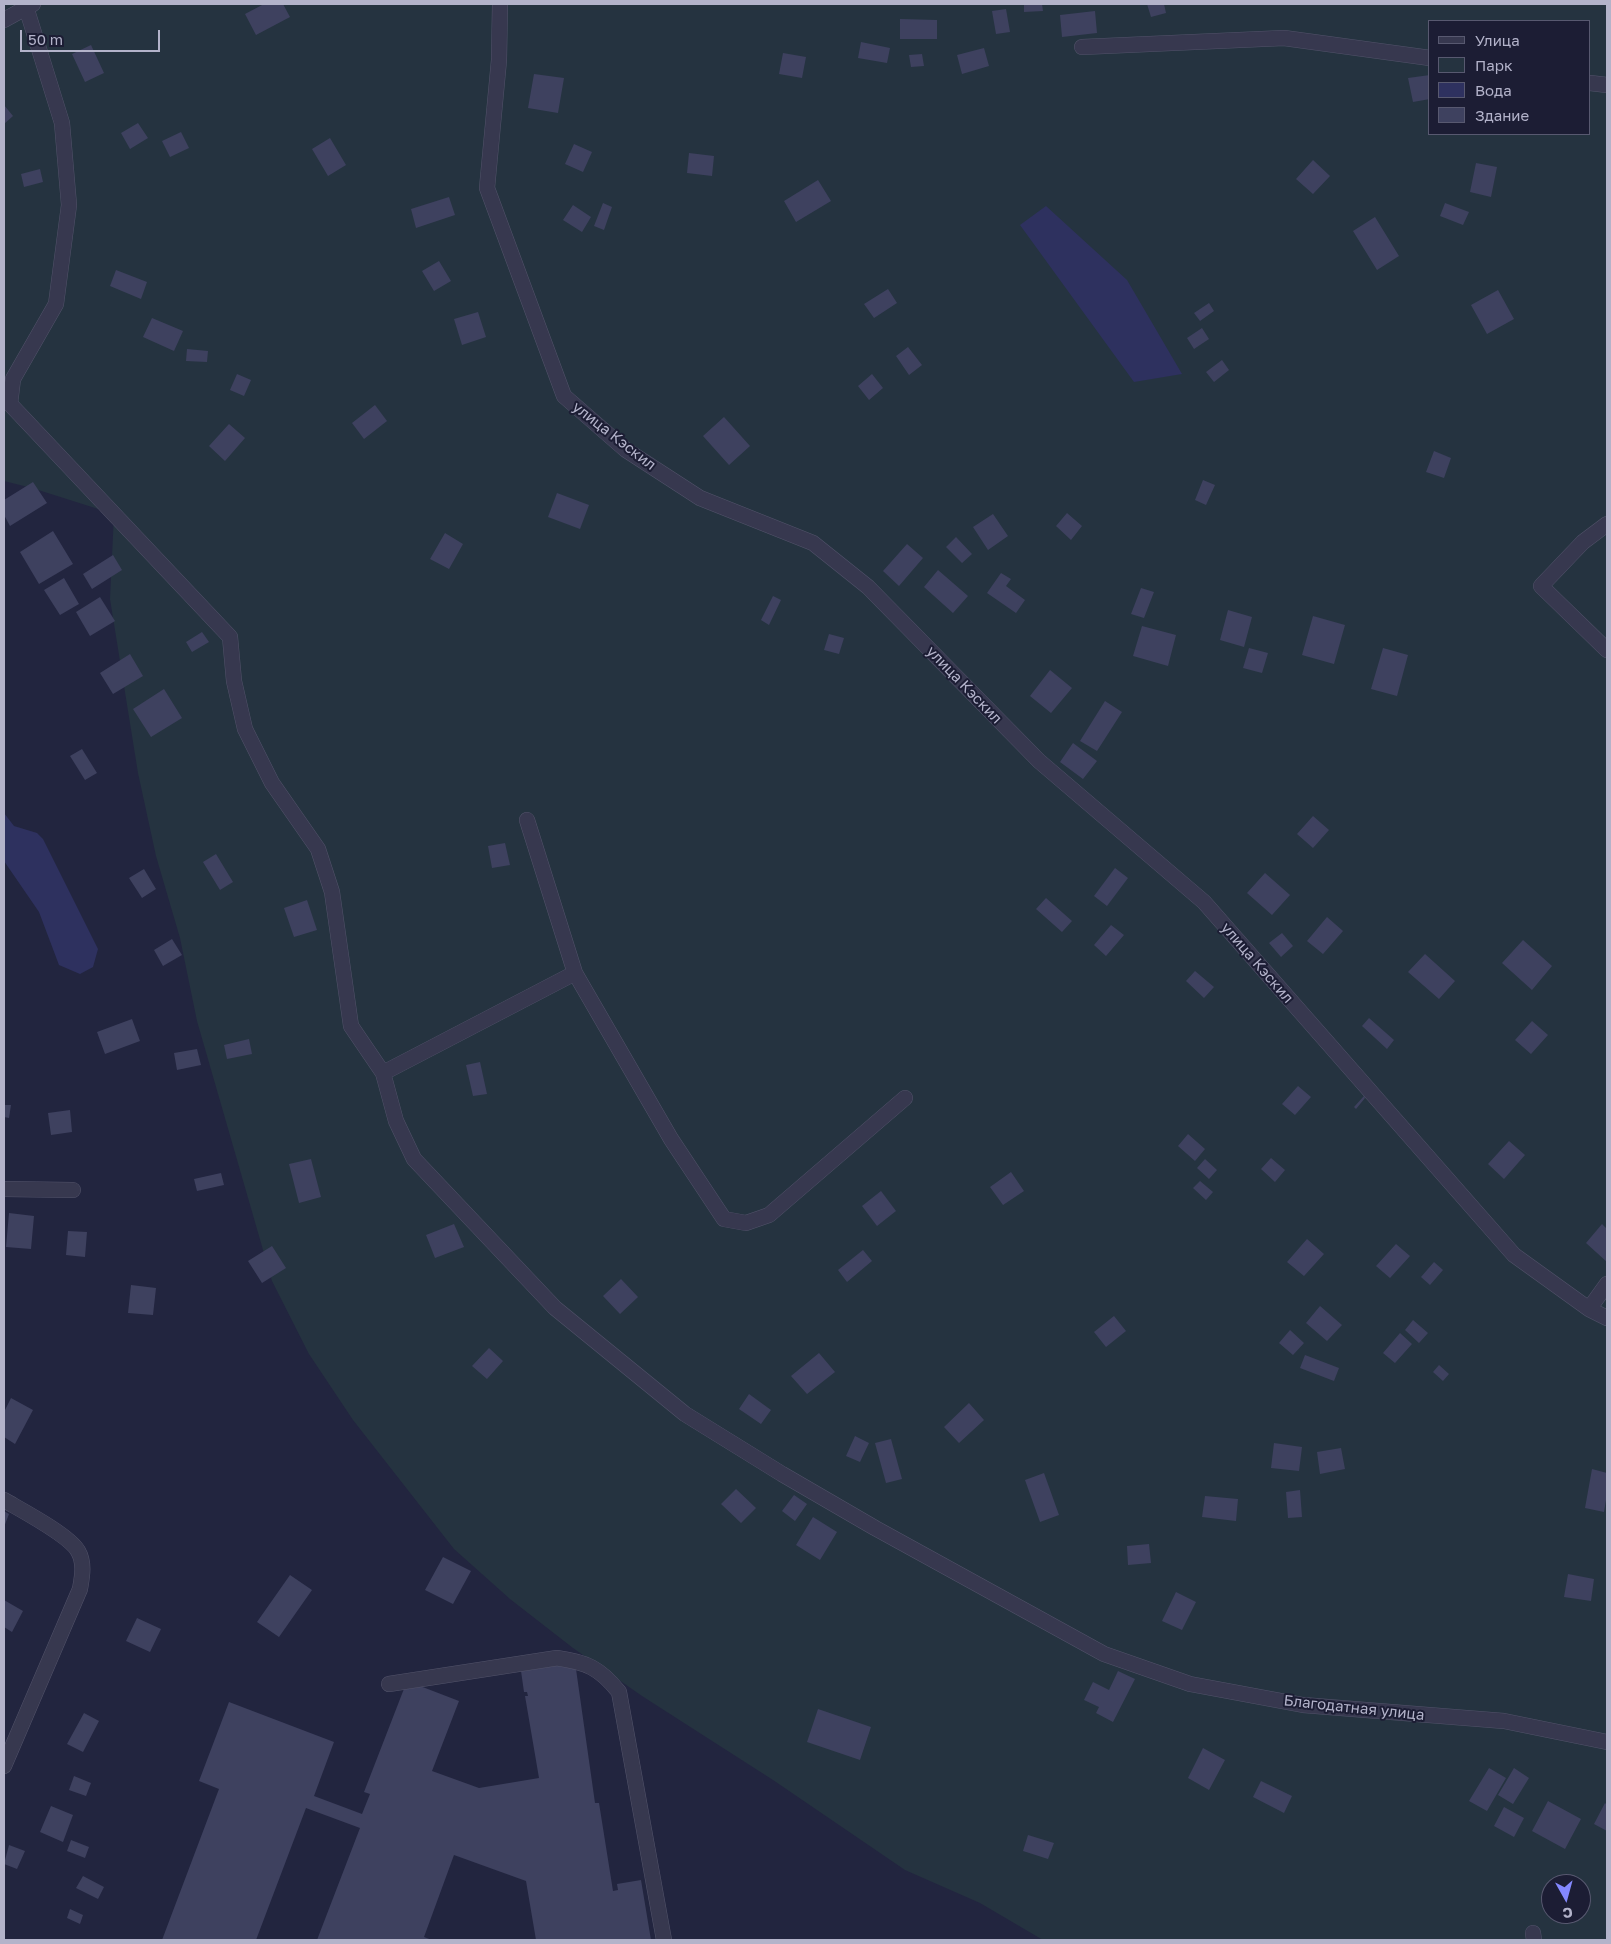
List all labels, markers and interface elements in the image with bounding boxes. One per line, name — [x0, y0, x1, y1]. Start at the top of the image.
scale bar — [22, 20, 162, 52]
legend — [1428, 20, 1591, 135]
text: 50 m — [28, 30, 63, 48]
text: Улица — [1475, 31, 1520, 49]
text: Парк — [1475, 56, 1513, 74]
text: Вода — [1475, 81, 1512, 99]
text: Здание — [1475, 106, 1529, 124]
street label: улица Кэскил — [569, 398, 659, 474]
street label: улица Кэскил — [923, 642, 1005, 728]
street label: улица Кэскил — [1217, 919, 1297, 1007]
street label: Благодатная улица — [1283, 1692, 1425, 1724]
north arrow — [1541, 1874, 1591, 1924]
text: С — [1562, 1904, 1574, 1922]

